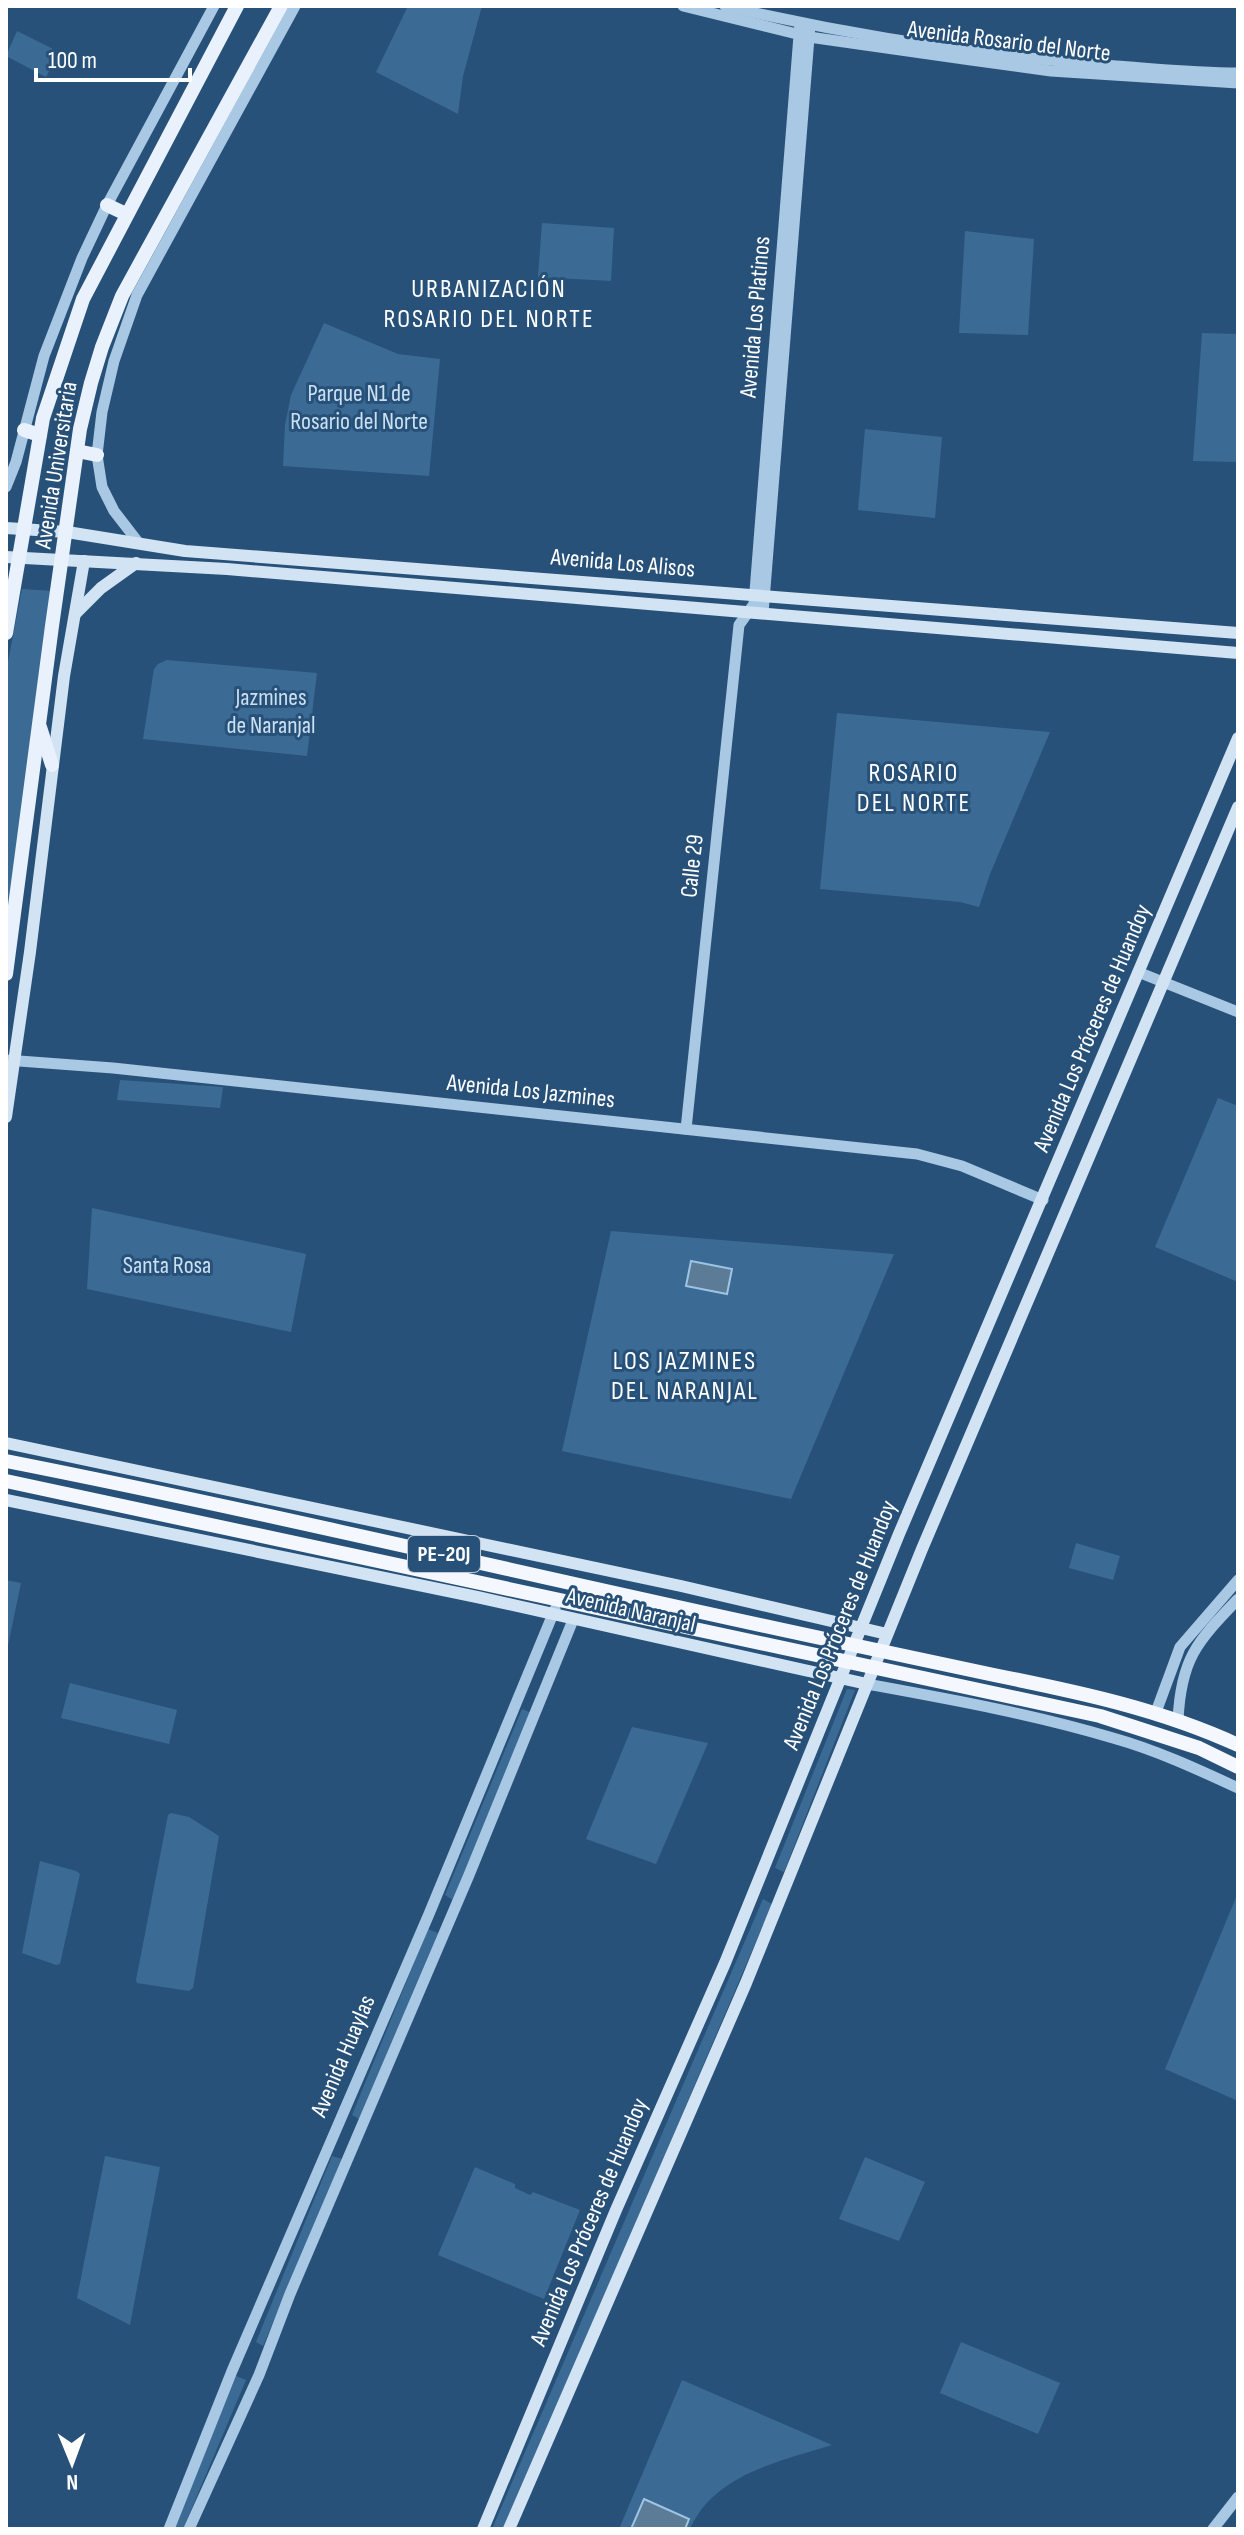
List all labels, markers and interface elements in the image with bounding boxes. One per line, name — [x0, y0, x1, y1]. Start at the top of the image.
street label: Avenida Rosario del Norte — [905, 14, 1112, 68]
scale bar — [36, 32, 190, 82]
text: 100 m — [48, 46, 97, 75]
street label: Avenida Los Platinos — [733, 235, 777, 400]
district label: URBANIZACIÓN ROSARIO DEL NORTE — [383, 274, 595, 335]
park label: Parque N1 de Rosario del Norte — [290, 379, 428, 436]
street label: Avenida Universitaria — [28, 380, 84, 551]
street label: Avenida Los Alisos — [549, 542, 696, 584]
park label: Jazmines de Naranjal — [227, 683, 315, 740]
district label: ROSARIO DEL NORTE — [857, 758, 971, 819]
street label: Calle 29 — [674, 833, 710, 899]
street label: Avenida Los Próceres de Huandoy — [1026, 900, 1157, 1157]
street label: Avenida Los Jazmines — [445, 1068, 616, 1114]
park label: Santa Rosa — [123, 1251, 211, 1280]
district label: LOS JAZMINES DEL NARANJAL — [611, 1346, 759, 1407]
street label: Avenida Los Próceres de Huandoy — [776, 1496, 903, 1755]
road number: PE-20J — [408, 1536, 480, 1572]
street label: Avenida Naranjal — [562, 1581, 699, 1639]
street label: Avenida Huaylas — [304, 1991, 382, 2122]
street label: Avenida Los Próceres de Huandoy — [523, 2094, 654, 2351]
north arrow — [32, 2423, 112, 2503]
text: N — [66, 2468, 78, 2495]

